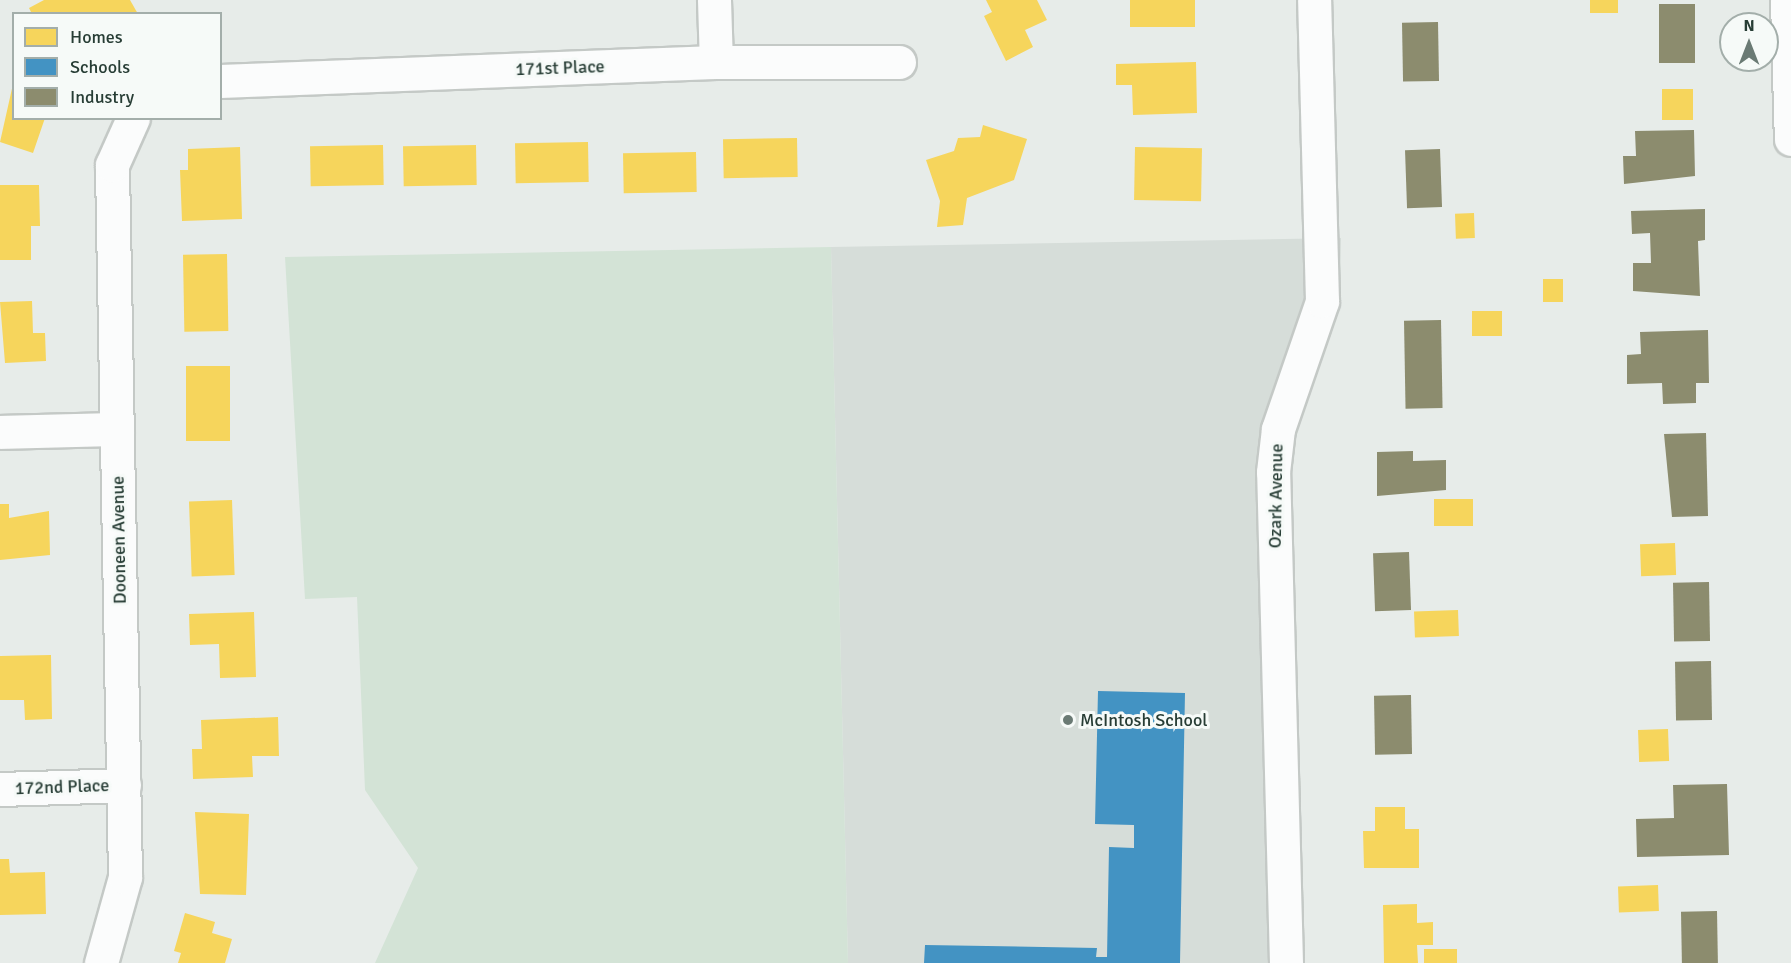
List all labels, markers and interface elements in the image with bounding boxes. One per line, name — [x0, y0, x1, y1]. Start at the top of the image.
legend — [12, 12, 222, 120]
north arrow — [1719, 12, 1779, 72]
text: N — [1743, 16, 1755, 36]
text: Homes — [70, 26, 123, 48]
text: Schools — [70, 56, 130, 78]
street label: 171st Place — [515, 56, 605, 80]
text: Industry — [70, 86, 134, 108]
street label: Ozark Avenue — [1264, 443, 1288, 549]
street label: Dooneen Avenue — [107, 476, 131, 604]
place label: McIntosh School — [1080, 709, 1208, 731]
marker: McIntosh School — [1061, 713, 1075, 727]
street label: 172nd Place — [14, 775, 110, 799]

